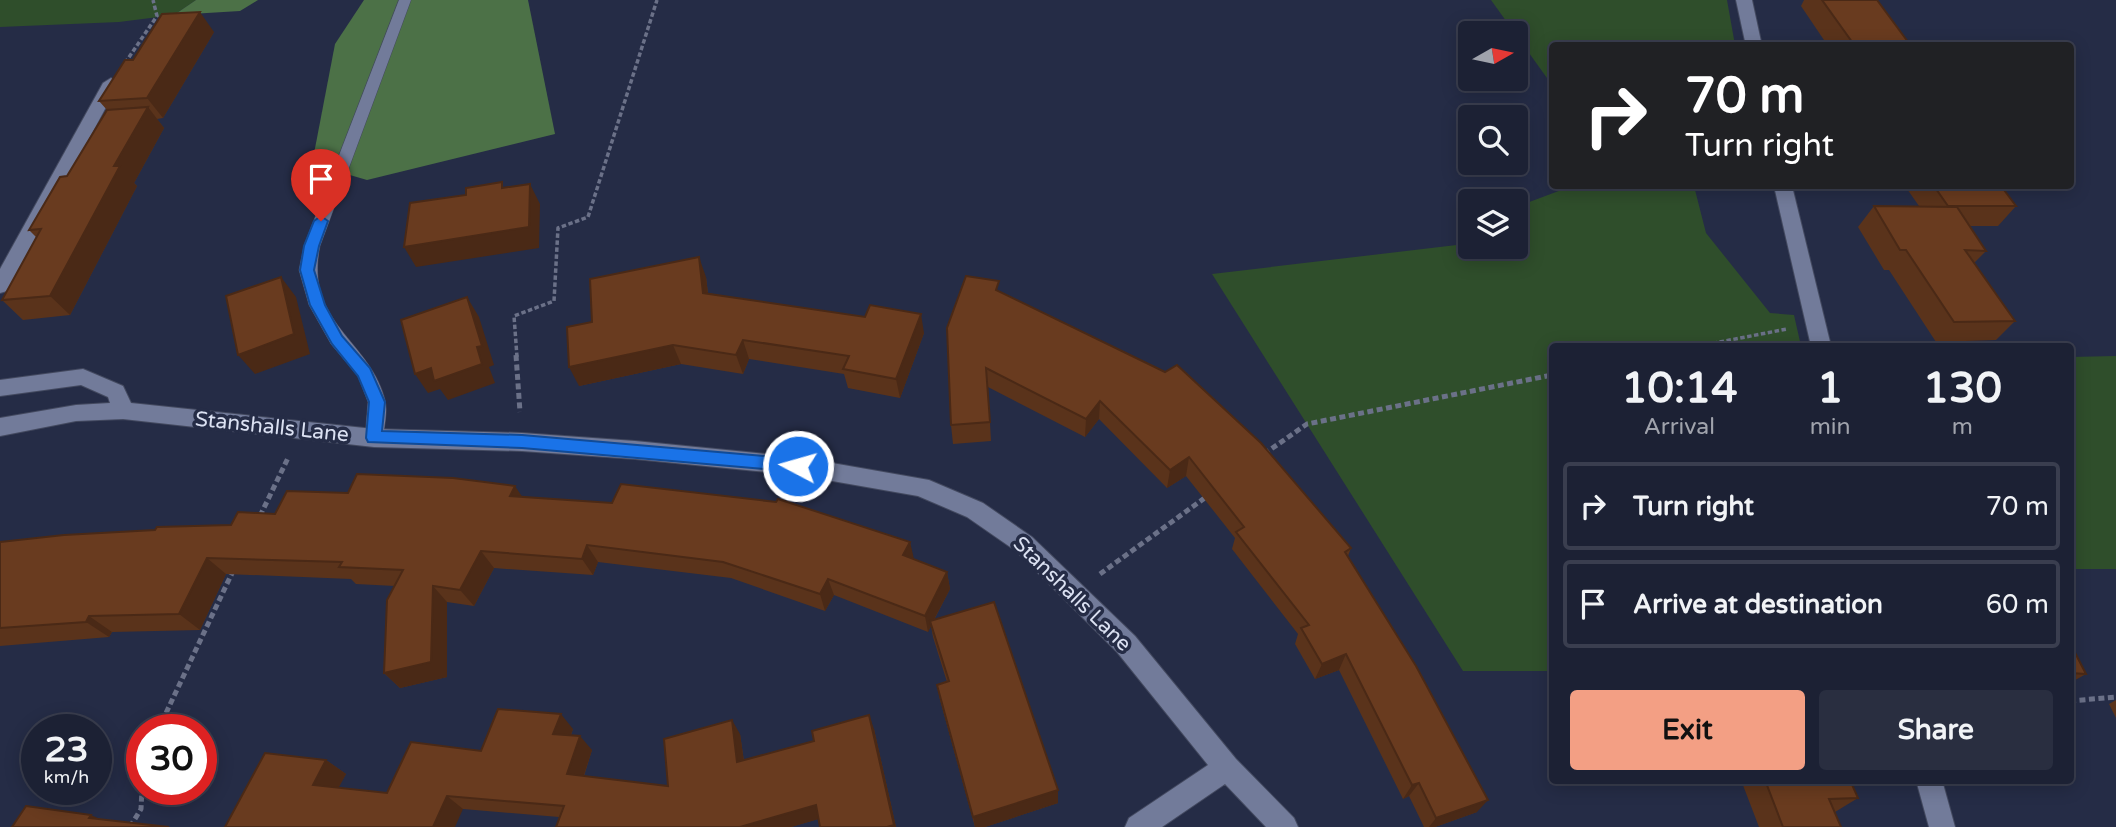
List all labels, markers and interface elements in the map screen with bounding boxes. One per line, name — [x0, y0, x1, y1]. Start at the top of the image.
north arrow — [1458, 21, 1528, 91]
map controls — [1458, 21, 1528, 259]
text: 70 m — [1685, 67, 1804, 126]
icon: right — [1570, 70, 1661, 161]
button: search — [1458, 105, 1528, 175]
text: Turn right — [1685, 127, 1834, 165]
pin — [291, 149, 351, 221]
icon: arrive — [302, 160, 340, 198]
button: layers — [1458, 189, 1528, 259]
text: 10:14 — [1621, 363, 1738, 414]
text: 1 — [1817, 363, 1843, 414]
text: 130 — [1923, 363, 2002, 414]
street label: Stanshalls Lane — [194, 407, 350, 448]
text: Arrival — [1644, 413, 1715, 441]
text: min — [1810, 413, 1851, 441]
text: m — [1952, 413, 1973, 441]
position arrow — [761, 429, 835, 503]
icon: right — [1574, 487, 1612, 525]
text: Turn right — [1633, 491, 1754, 522]
text: 70 m — [1986, 491, 2049, 522]
street label: Stanshalls Lane — [1008, 531, 1136, 657]
icon: arrive — [1574, 585, 1612, 623]
text: Arrive at destination — [1633, 589, 1883, 620]
text: 60 m — [1986, 589, 2049, 620]
button: Exit — [1570, 690, 1805, 770]
button: Share — [1819, 690, 2053, 770]
speed limit sign: 30 — [126, 714, 217, 805]
text: 23 — [45, 729, 88, 771]
text: km/h — [44, 766, 89, 788]

